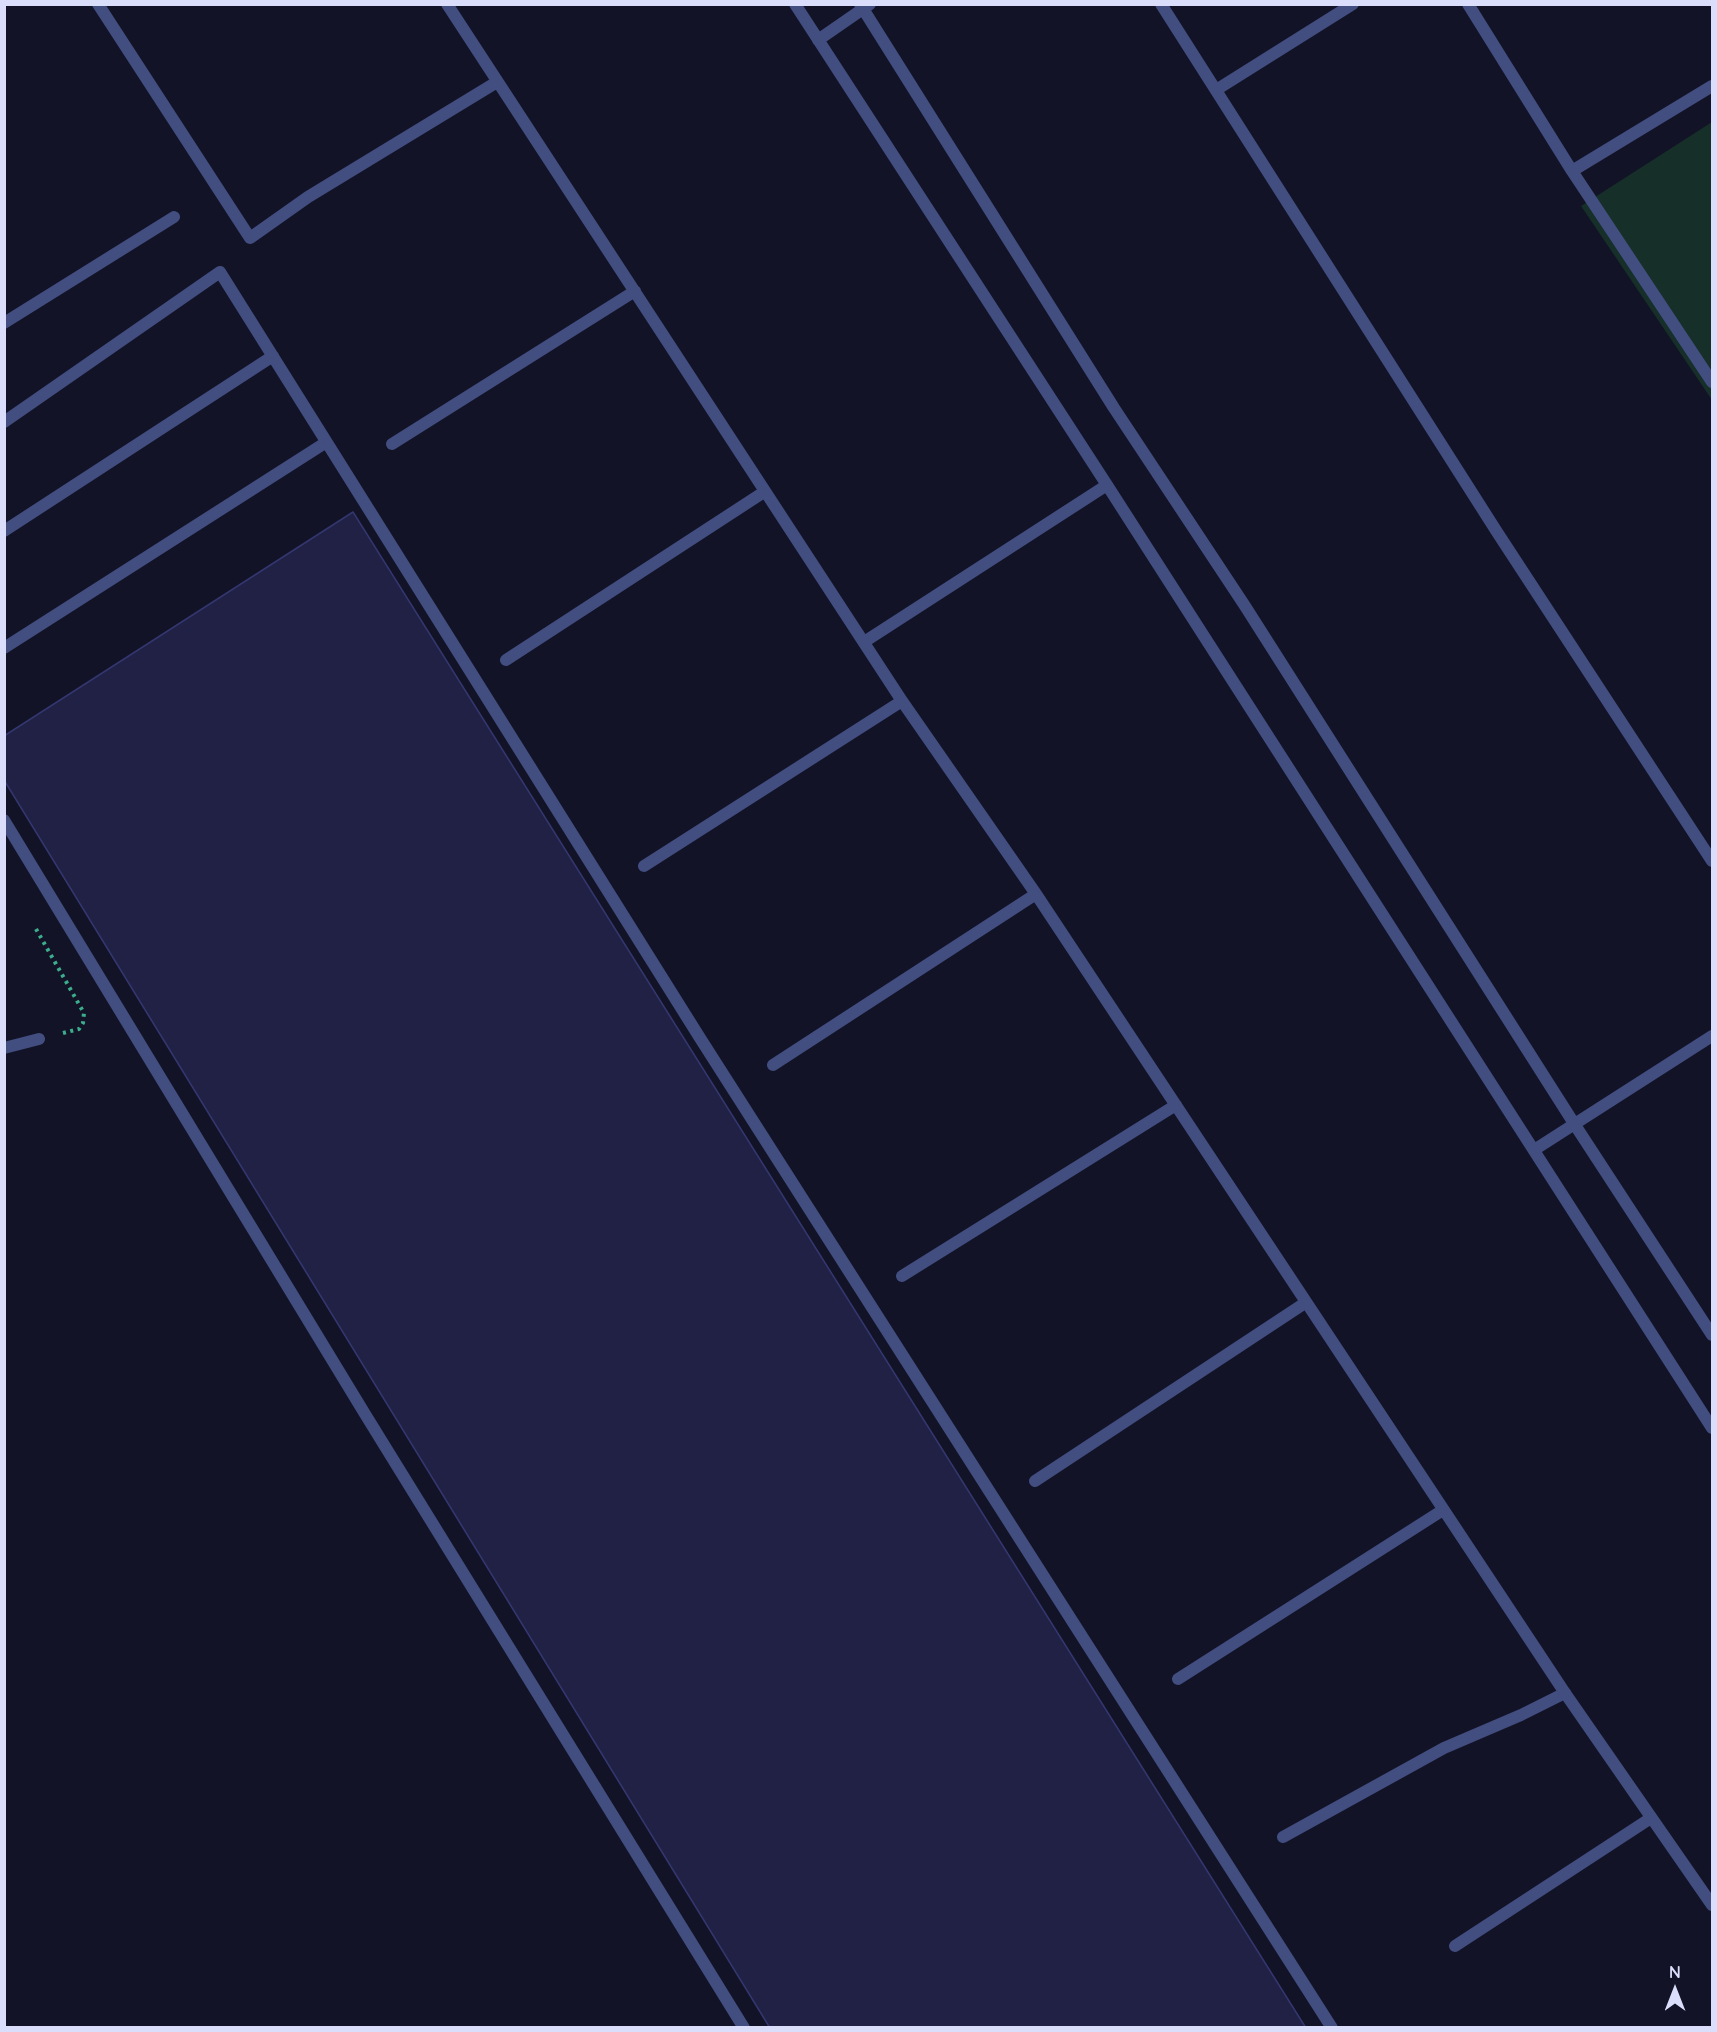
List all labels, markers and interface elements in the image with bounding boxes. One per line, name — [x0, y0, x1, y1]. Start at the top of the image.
north arrow — [1645, 1960, 1705, 2020]
text: N — [1669, 1962, 1681, 1982]

